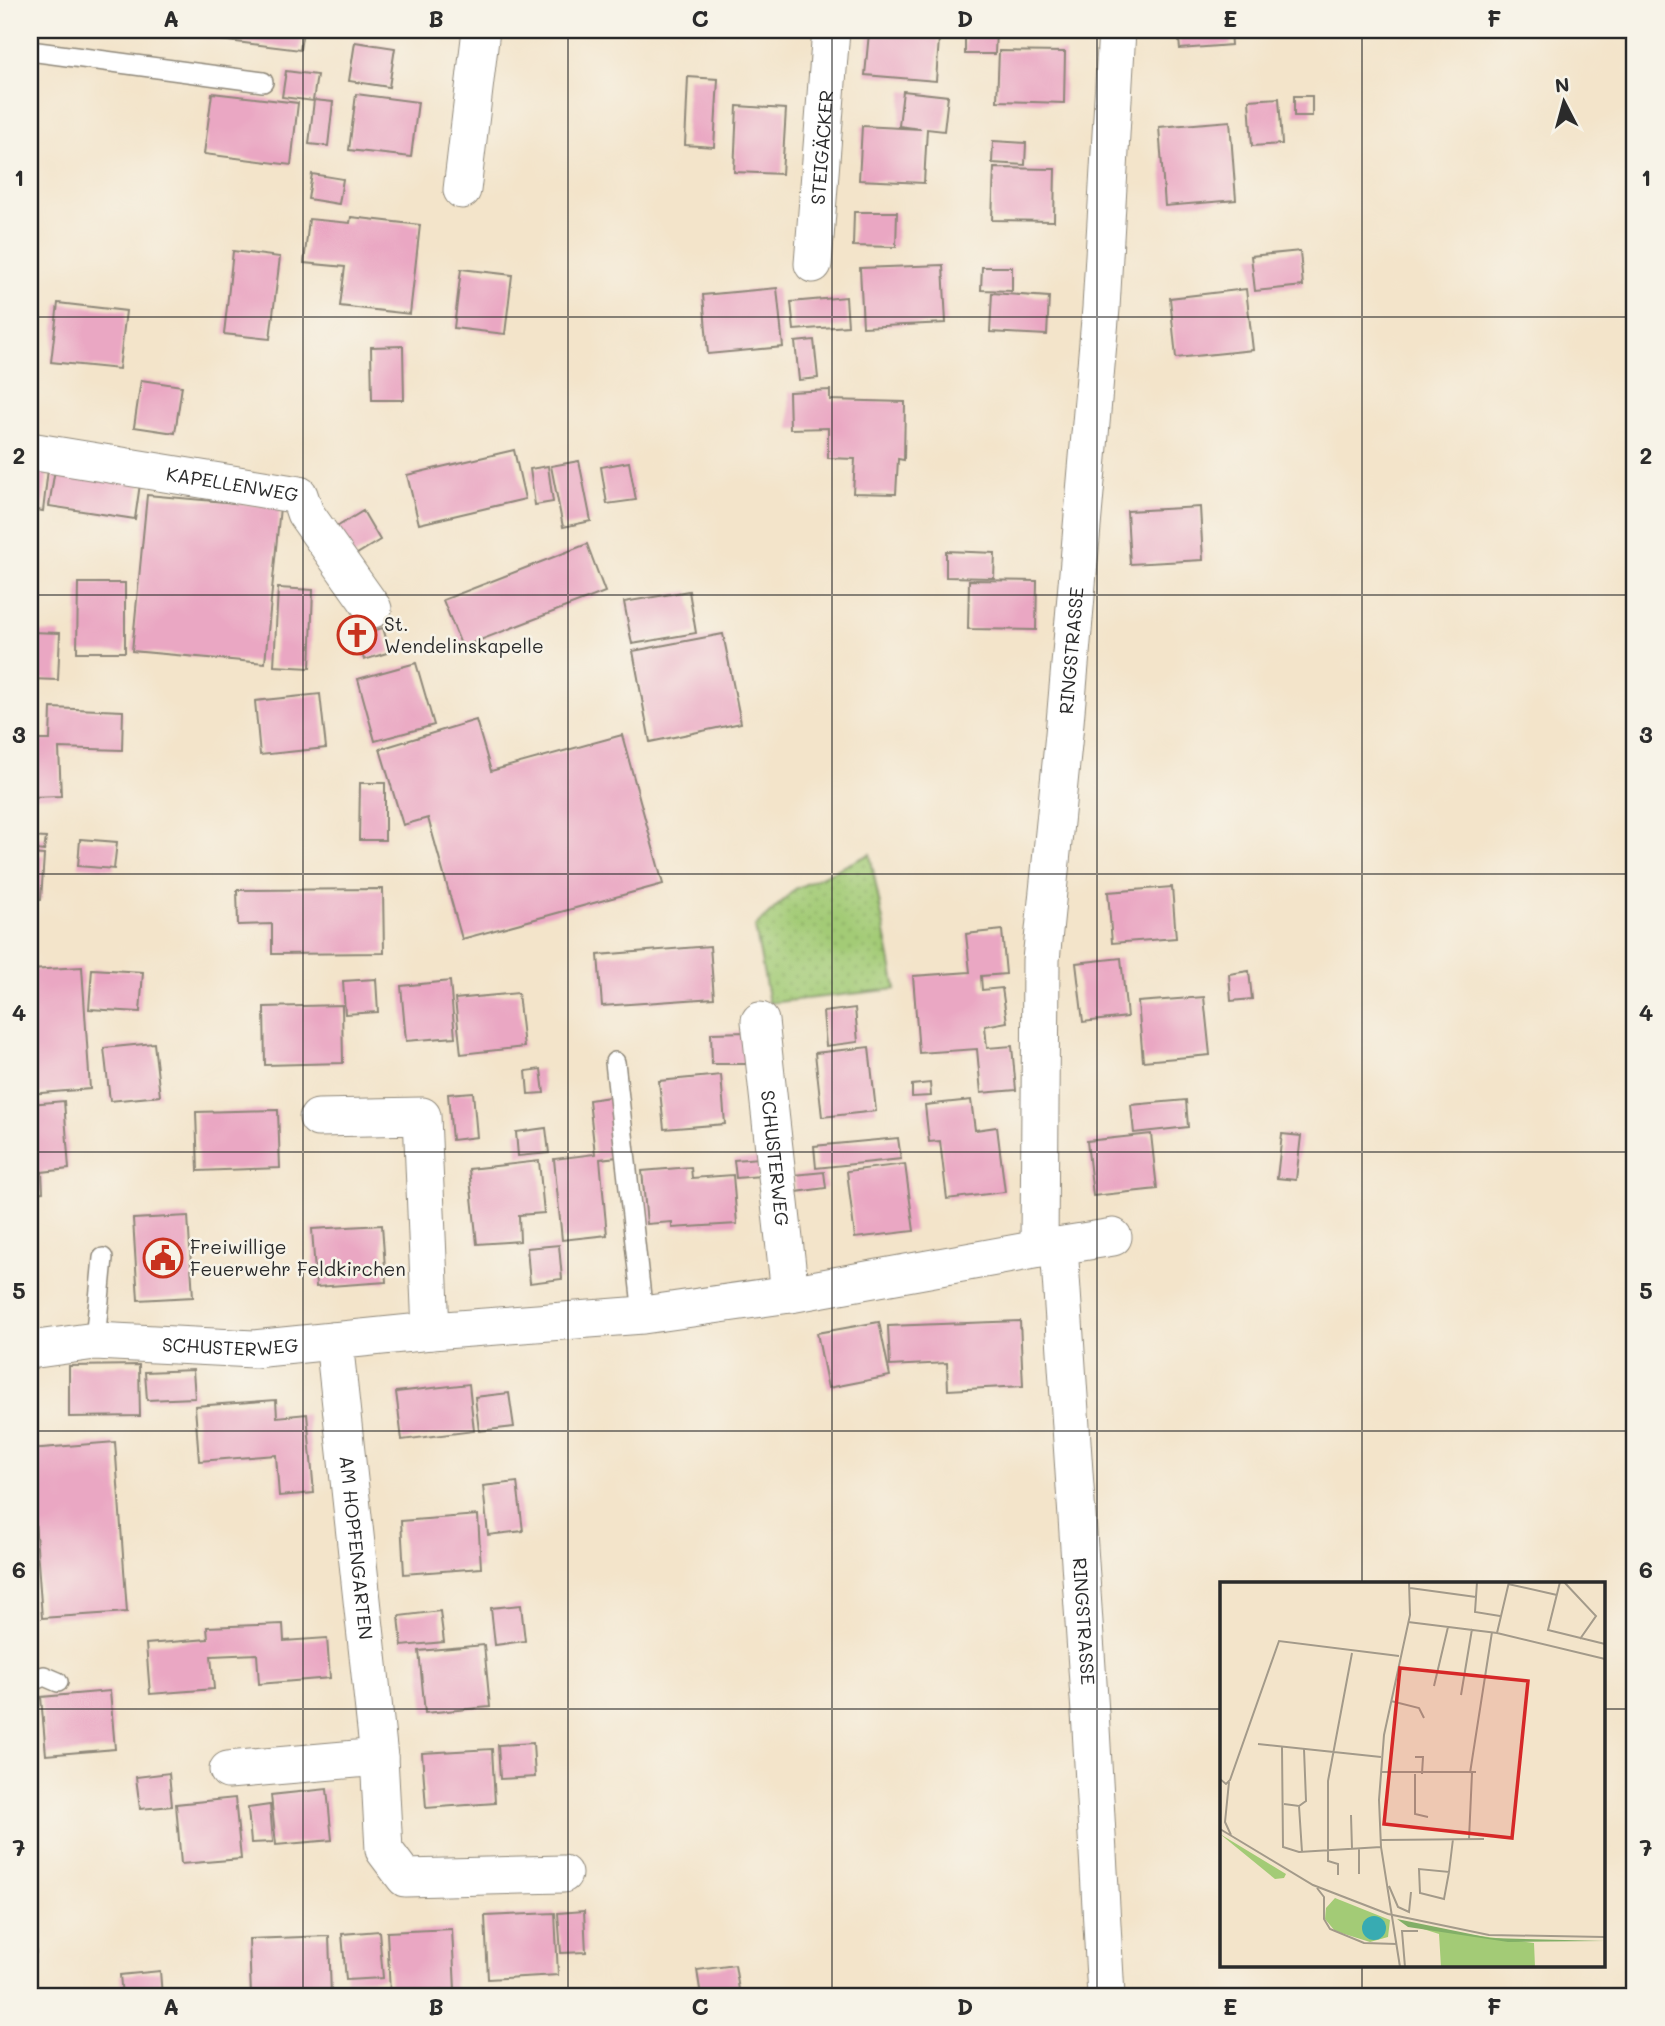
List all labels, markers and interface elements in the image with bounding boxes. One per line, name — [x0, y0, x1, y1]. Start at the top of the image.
text: A — [163, 3, 179, 33]
text: B — [428, 3, 444, 33]
text: C — [691, 3, 709, 33]
text: D — [957, 3, 973, 33]
text: E — [1223, 3, 1237, 33]
text: F — [1487, 3, 1501, 33]
north arrow — [1528, 66, 1598, 136]
text: N — [1554, 71, 1571, 98]
street label: STEIGÄCKER — [805, 89, 838, 206]
text: 1 — [14, 162, 24, 192]
text: 1 — [1641, 162, 1651, 192]
text: 2 — [13, 440, 25, 470]
text: 2 — [1640, 440, 1652, 470]
street label: KAPELLENWEG — [164, 460, 300, 507]
street label: RINGSTRASSE — [1053, 586, 1089, 715]
place label: St. Wendelinskapelle — [384, 611, 544, 658]
church icon: St. Wendelinskapelle — [336, 614, 378, 656]
text: 3 — [12, 719, 26, 749]
text: 3 — [1639, 719, 1653, 749]
text: 4 — [12, 997, 26, 1027]
text: 4 — [1639, 997, 1653, 1027]
street label: SCHUSTERWEG — [756, 1089, 795, 1227]
place label: Freiwillige Feuerwehr Feldkirchen — [190, 1234, 406, 1281]
public building icon: Freiwillige Feuerwehr Feldkirchen — [142, 1237, 184, 1279]
text: 5 — [12, 1275, 26, 1305]
text: 5 — [1639, 1275, 1653, 1305]
street label: SCHUSTERWEG — [161, 1331, 299, 1361]
street label: AM HOPFENGARTEN — [334, 1454, 379, 1641]
text: 6 — [12, 1554, 26, 1584]
text: 6 — [1639, 1554, 1653, 1584]
street label: RINGSTRASSE — [1068, 1557, 1101, 1686]
inset map — [1220, 1582, 1606, 1966]
text: 7 — [13, 1832, 26, 1862]
text: 7 — [1640, 1832, 1653, 1862]
text: A — [163, 1991, 179, 2021]
text: B — [428, 1991, 444, 2021]
text: C — [691, 1991, 709, 2021]
text: D — [957, 1991, 973, 2021]
text: E — [1223, 1991, 1237, 2021]
text: F — [1487, 1991, 1501, 2021]

